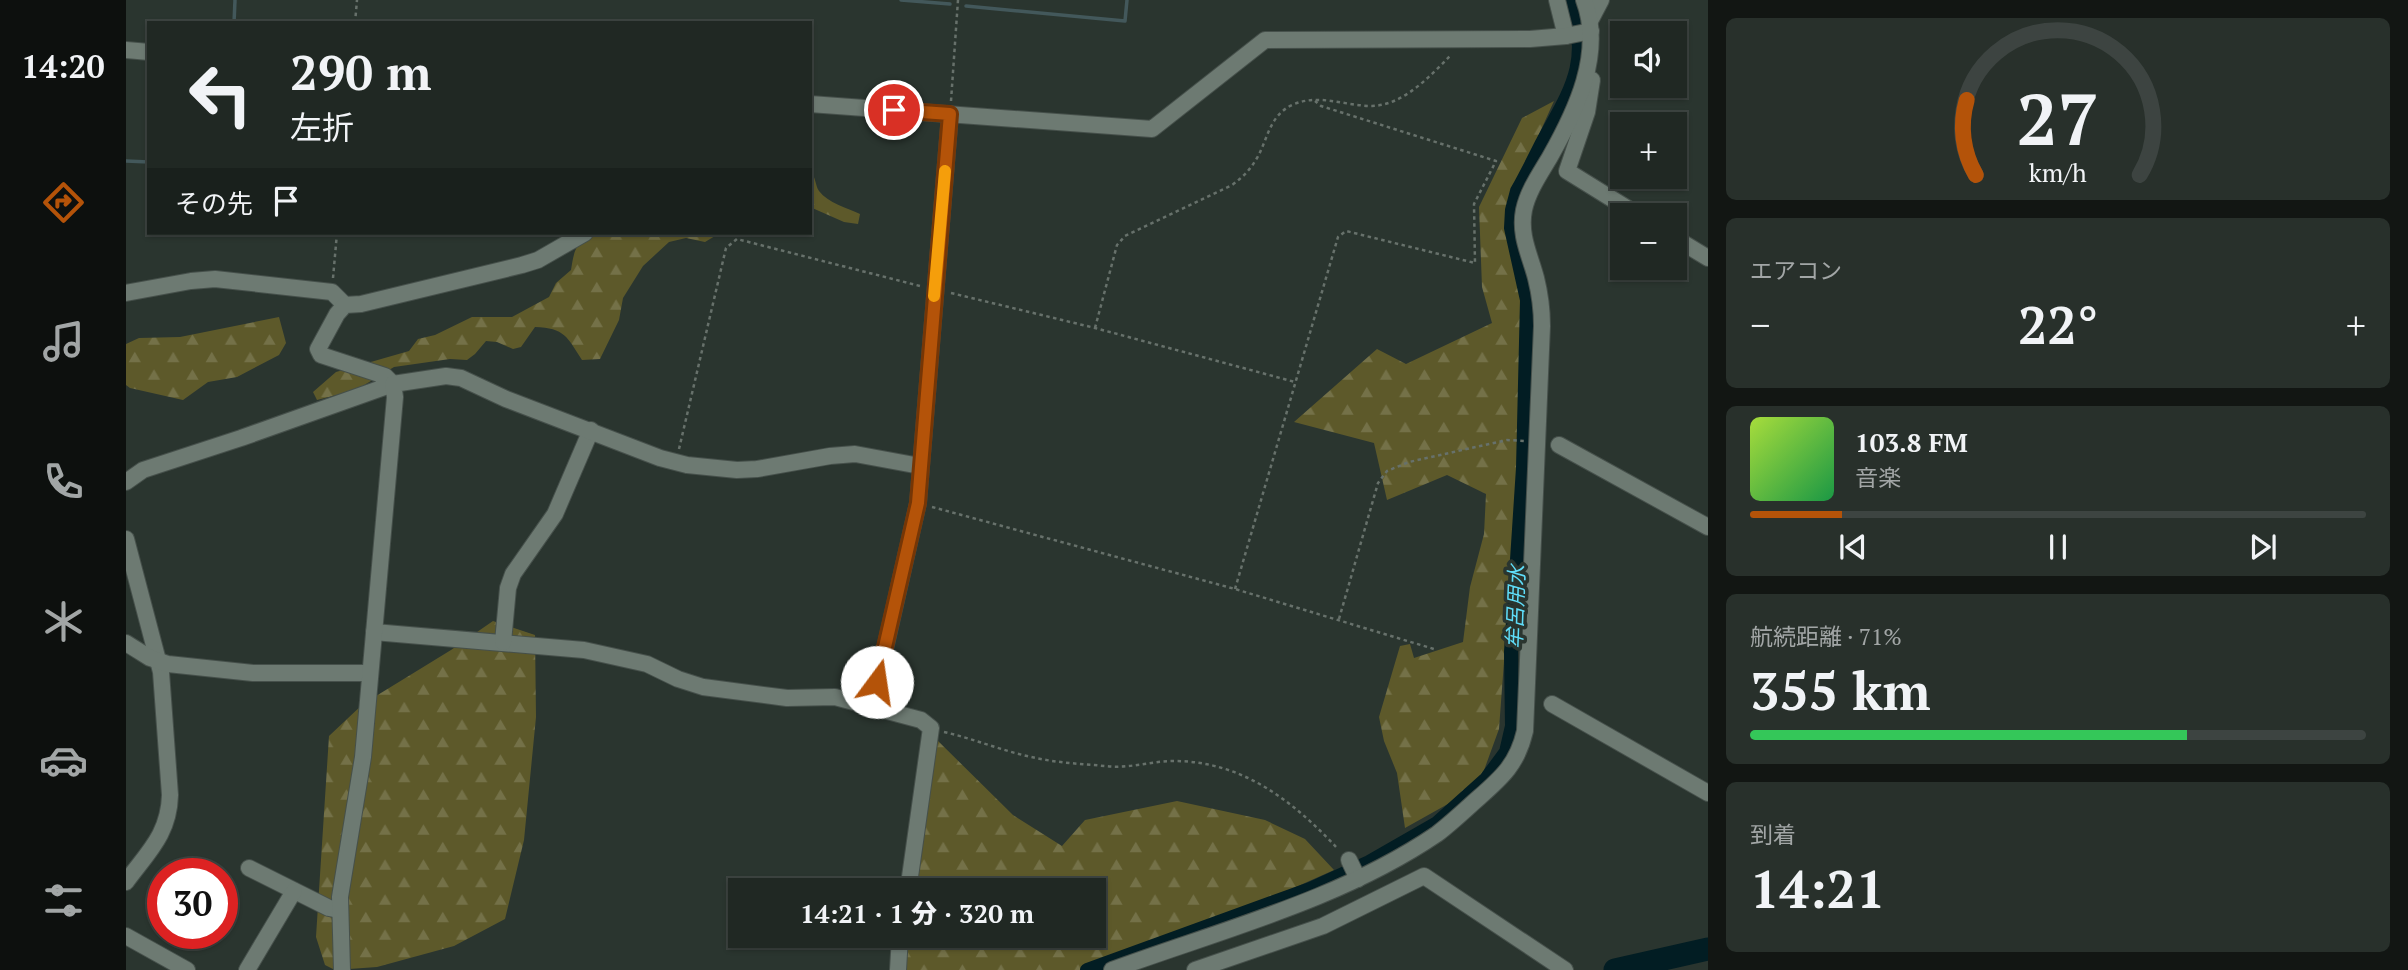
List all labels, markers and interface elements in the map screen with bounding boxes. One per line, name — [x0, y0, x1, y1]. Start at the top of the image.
map controls — [1610, 21, 1687, 280]
button: sound — [1610, 21, 1687, 98]
text: 290 m — [290, 39, 432, 104]
text: 14:20 — [21, 45, 105, 87]
icon: left — [175, 49, 266, 140]
text: 27 — [2017, 69, 2099, 166]
pin — [864, 80, 924, 140]
icon: arrive — [875, 91, 913, 129]
text: 左折 — [290, 106, 354, 148]
button: + — [1610, 112, 1687, 189]
text: km/h — [2029, 156, 2087, 189]
icon: directions — [39, 178, 88, 227]
icon: arrive — [267, 182, 305, 220]
text: その先 — [175, 186, 253, 220]
button: − — [1610, 203, 1687, 280]
text: エアコン — [1750, 255, 1842, 286]
text: 22° — [2018, 290, 2098, 359]
text: − — [1750, 300, 1770, 350]
text: + — [2346, 300, 2366, 350]
icon: music — [39, 317, 88, 366]
text: 103.8 FM — [1855, 425, 1968, 459]
icon: phone — [39, 457, 88, 506]
text: 音楽 — [1855, 462, 1901, 493]
icon: previous — [1834, 528, 1872, 566]
icon: pause — [2039, 528, 2077, 566]
icon: next — [2244, 528, 2282, 566]
water label: 牟呂用水 — [1500, 563, 1531, 649]
icon: climate — [39, 597, 88, 646]
text: 航続距離 · 71% — [1750, 621, 1902, 652]
position arrow — [840, 645, 914, 719]
text: 355 km — [1750, 656, 1931, 725]
icon: car — [39, 736, 88, 785]
text: 到着 — [1750, 819, 1796, 850]
text: 14:21 — [1750, 854, 1885, 923]
speed limit sign: 30 — [147, 858, 238, 949]
icon: filters — [39, 876, 88, 925]
text: 14:21 · 1 分 · 320 m — [800, 896, 1034, 930]

